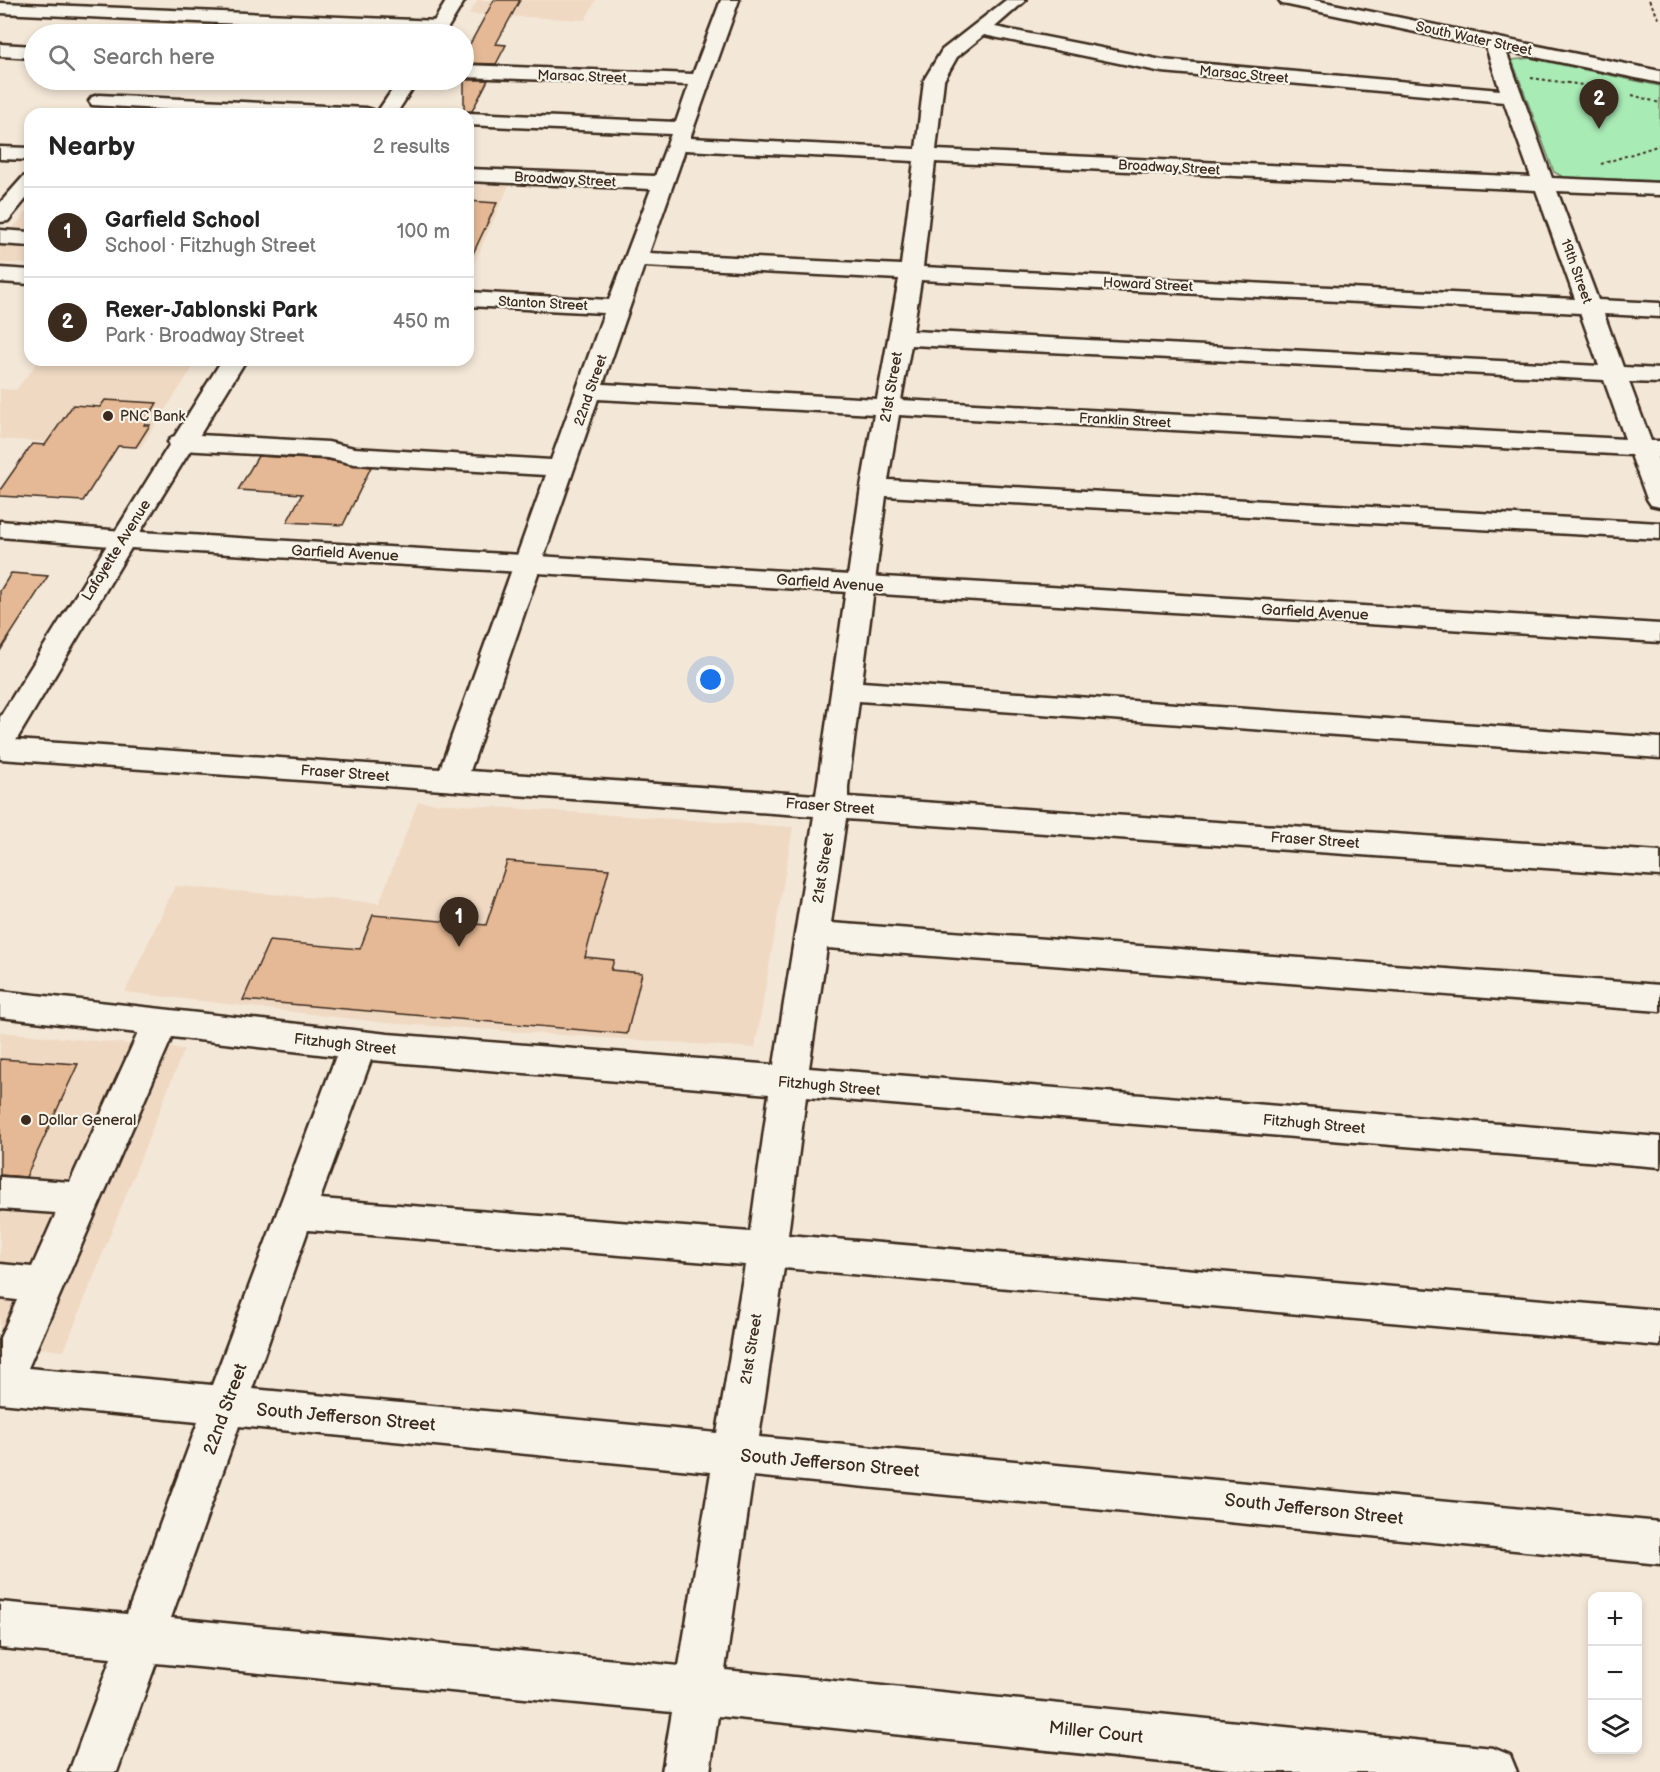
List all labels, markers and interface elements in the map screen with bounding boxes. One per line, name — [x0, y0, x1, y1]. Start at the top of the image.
street label: South Water Street — [1414, 18, 1534, 59]
search box — [24, 24, 474, 90]
icon: search — [45, 41, 78, 74]
text: Search here — [93, 44, 215, 71]
street label: Marsac Street — [1199, 62, 1290, 87]
street label: Marsac Street — [537, 66, 628, 87]
pin: 2 — [1580, 80, 1618, 129]
text: Nearby — [48, 132, 135, 163]
text: 2 results — [373, 135, 450, 159]
street label: Broadway Street — [1117, 156, 1221, 179]
street label: Broadway Street — [513, 168, 617, 191]
text: Garfield School — [105, 207, 260, 234]
text: 1 — [63, 220, 72, 244]
text: 100 m — [397, 220, 450, 244]
text: School · Fitzhugh Street — [105, 234, 316, 258]
street label: 19th Street — [1557, 237, 1596, 306]
street label: Howard Street — [1103, 274, 1194, 295]
street label: Stanton Street — [498, 293, 589, 314]
text: Rexer-Jablonski Park — [105, 297, 318, 324]
text: 2 — [62, 310, 73, 334]
text: 450 m — [393, 310, 450, 334]
text: Park · Broadway Street — [105, 324, 304, 348]
street label: 21st Street — [876, 350, 907, 424]
street label: 22nd Street — [570, 352, 611, 428]
place label: PNC Bank — [120, 408, 185, 425]
marker: PNC Bank — [101, 409, 115, 423]
street label: Franklin Street — [1079, 410, 1172, 431]
street label: Lafayette Avenue — [78, 496, 155, 604]
street label: Garfield Avenue — [291, 541, 399, 566]
street label: Garfield Avenue — [776, 570, 884, 597]
street label: Garfield Avenue — [1261, 600, 1369, 625]
your location — [696, 665, 725, 694]
street label: Fraser Street — [300, 761, 391, 786]
street label: Fraser Street — [785, 794, 876, 819]
street label: Fraser Street — [1270, 828, 1361, 853]
street label: 21st Street — [809, 831, 839, 905]
pin: 1 — [440, 898, 478, 947]
street label: Fitzhugh Street — [293, 1030, 397, 1059]
street label: Fitzhugh Street — [777, 1073, 881, 1100]
place label: Dollar General — [38, 1111, 136, 1130]
street label: Fitzhugh Street — [1262, 1111, 1366, 1138]
marker: Dollar General — [19, 1113, 33, 1127]
street label: 21st Street — [737, 1312, 767, 1386]
street label: 22nd Street — [199, 1360, 252, 1458]
street label: South Jefferson Street — [256, 1399, 437, 1436]
street label: South Jefferson Street — [740, 1445, 921, 1482]
street label: South Jefferson Street — [1224, 1490, 1405, 1529]
map controls — [1588, 1592, 1642, 1754]
button: + — [1588, 1592, 1642, 1646]
button: − — [1588, 1646, 1642, 1700]
button: layers — [1588, 1700, 1642, 1754]
street label: Miller Court — [1048, 1717, 1145, 1748]

